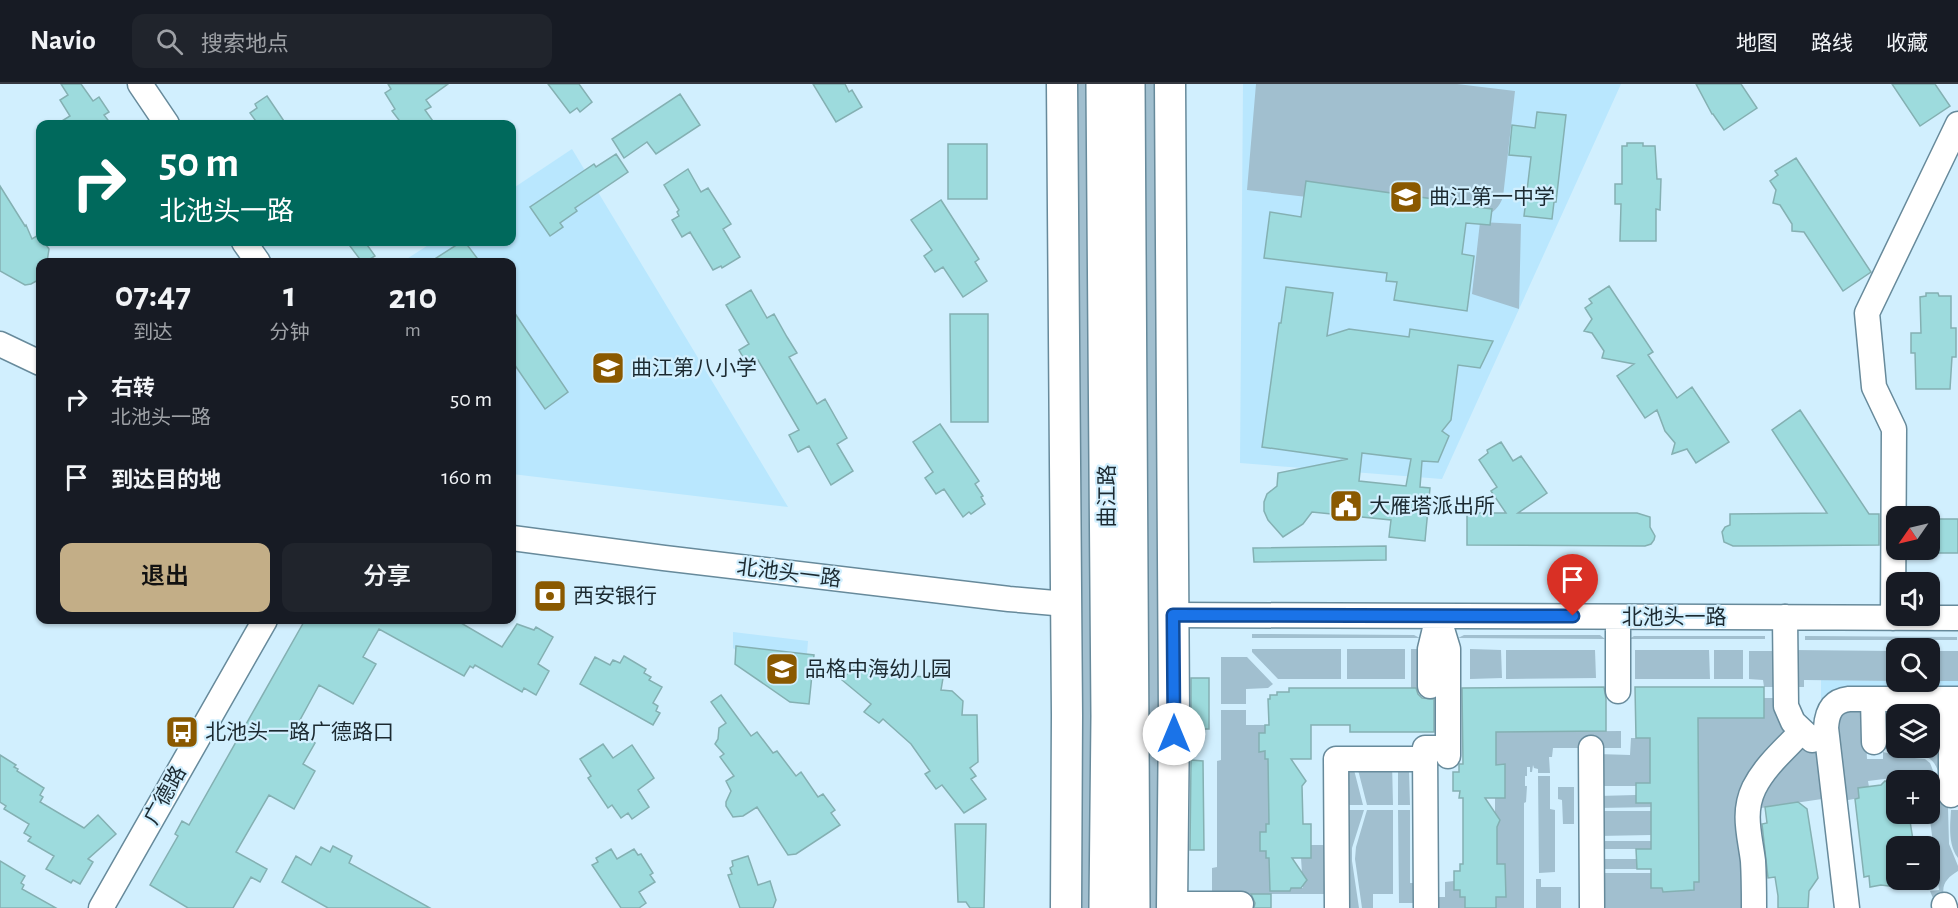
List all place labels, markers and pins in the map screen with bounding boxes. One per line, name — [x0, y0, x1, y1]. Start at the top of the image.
school or university icon: 曲江第一中学 — [1388, 179, 1424, 215]
place label: 曲江第一中学 — [1429, 186, 1555, 208]
school or university icon: 曲江第八小学 — [590, 350, 626, 386]
place label: 曲江第八小学 — [631, 357, 757, 379]
public building icon: 大雁塔派出所 — [1328, 488, 1364, 524]
place label: 大雁塔派出所 — [1369, 495, 1495, 517]
pin — [1547, 554, 1598, 616]
bank icon: 西安银行 — [532, 578, 568, 614]
place label: 西安银行 — [573, 585, 657, 607]
school or university icon: 品格中海幼儿园 — [764, 651, 800, 687]
place label: 品格中海幼儿园 — [805, 658, 952, 680]
bus stop icon: 北池头一路广德路口 — [164, 714, 200, 750]
place label: 北池头一路广德路口 — [205, 721, 394, 743]

